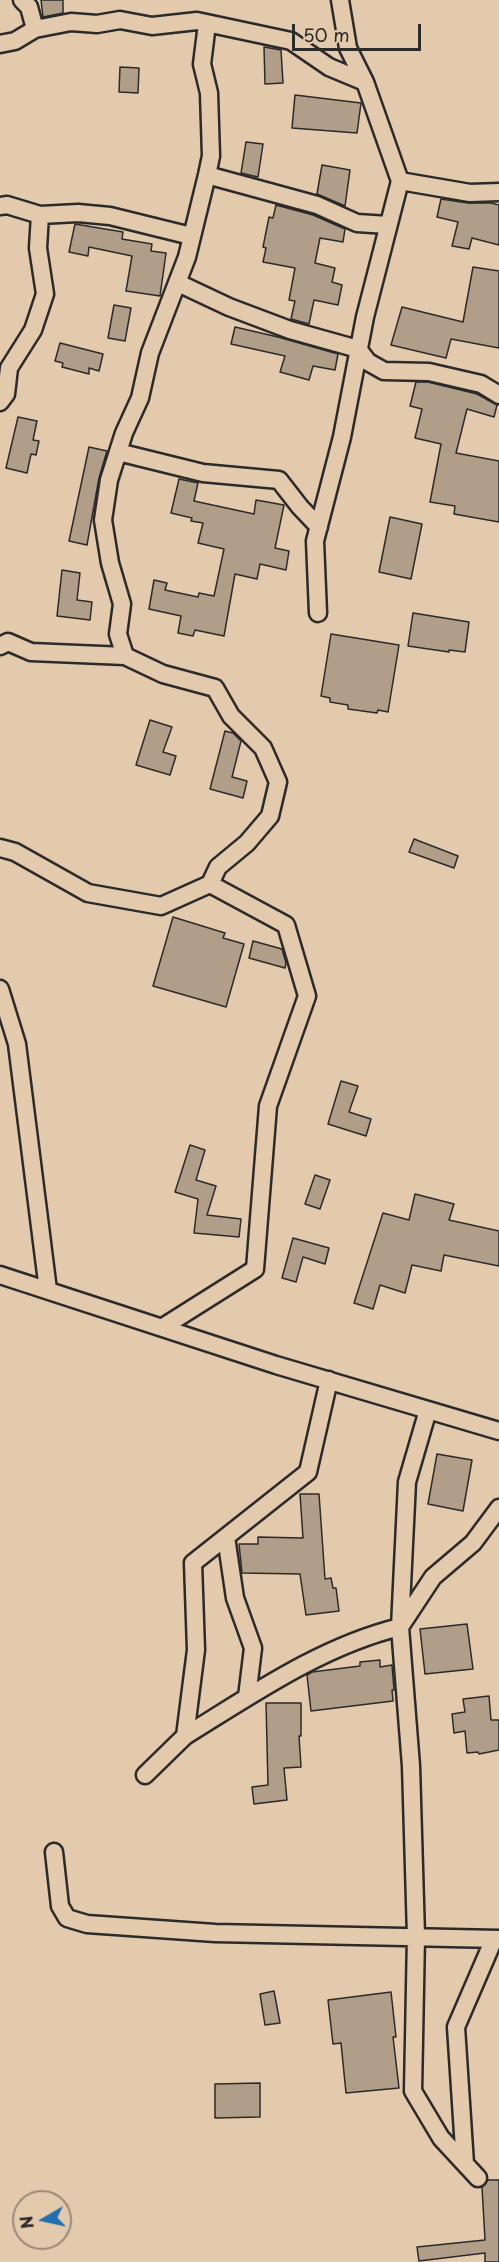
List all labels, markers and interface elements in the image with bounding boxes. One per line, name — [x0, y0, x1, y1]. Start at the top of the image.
scale bar — [295, 12, 424, 50]
text: 50 m — [303, 21, 350, 48]
north arrow — [12, 2190, 72, 2250]
text: N — [13, 2214, 39, 2231]

